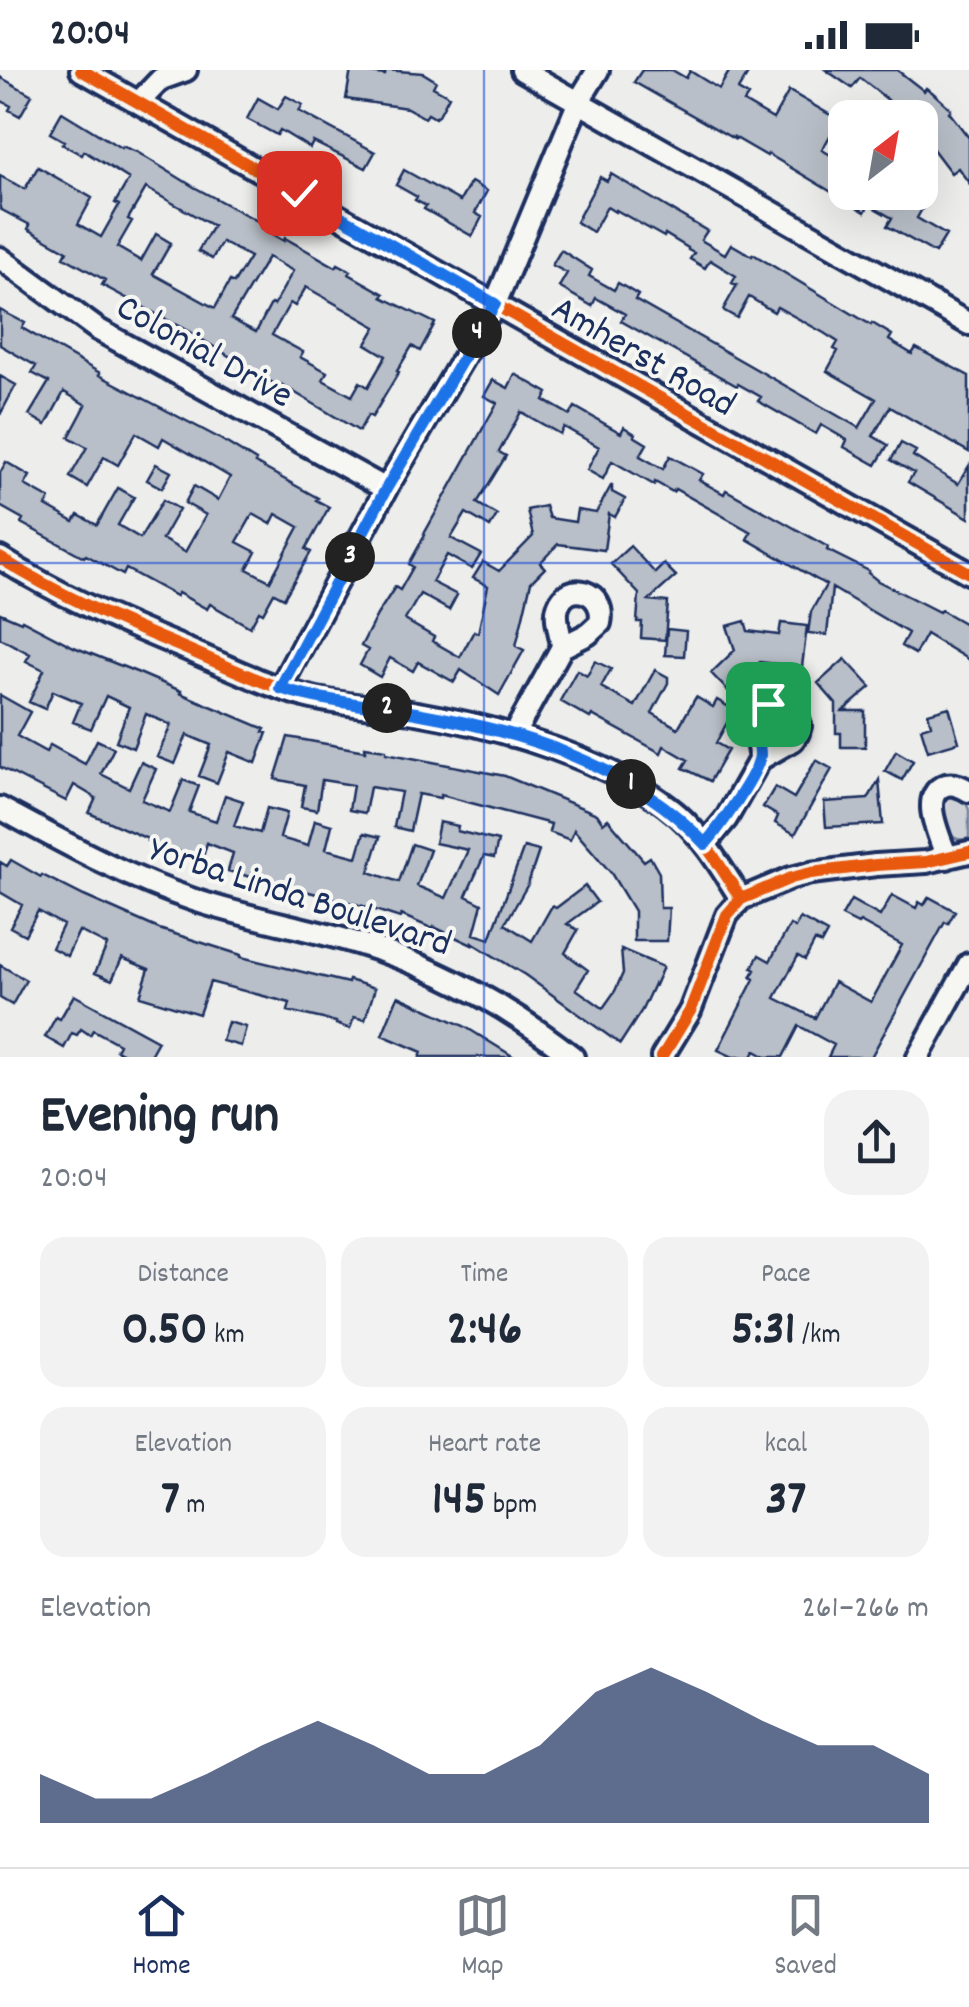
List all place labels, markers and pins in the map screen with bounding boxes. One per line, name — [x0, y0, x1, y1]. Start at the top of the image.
pin — [257, 151, 342, 236]
pin: 4 — [452, 308, 502, 358]
pin: 3 — [325, 532, 375, 582]
pin — [726, 662, 811, 747]
pin: 2 — [362, 683, 412, 733]
pin: 1 — [606, 759, 656, 809]

